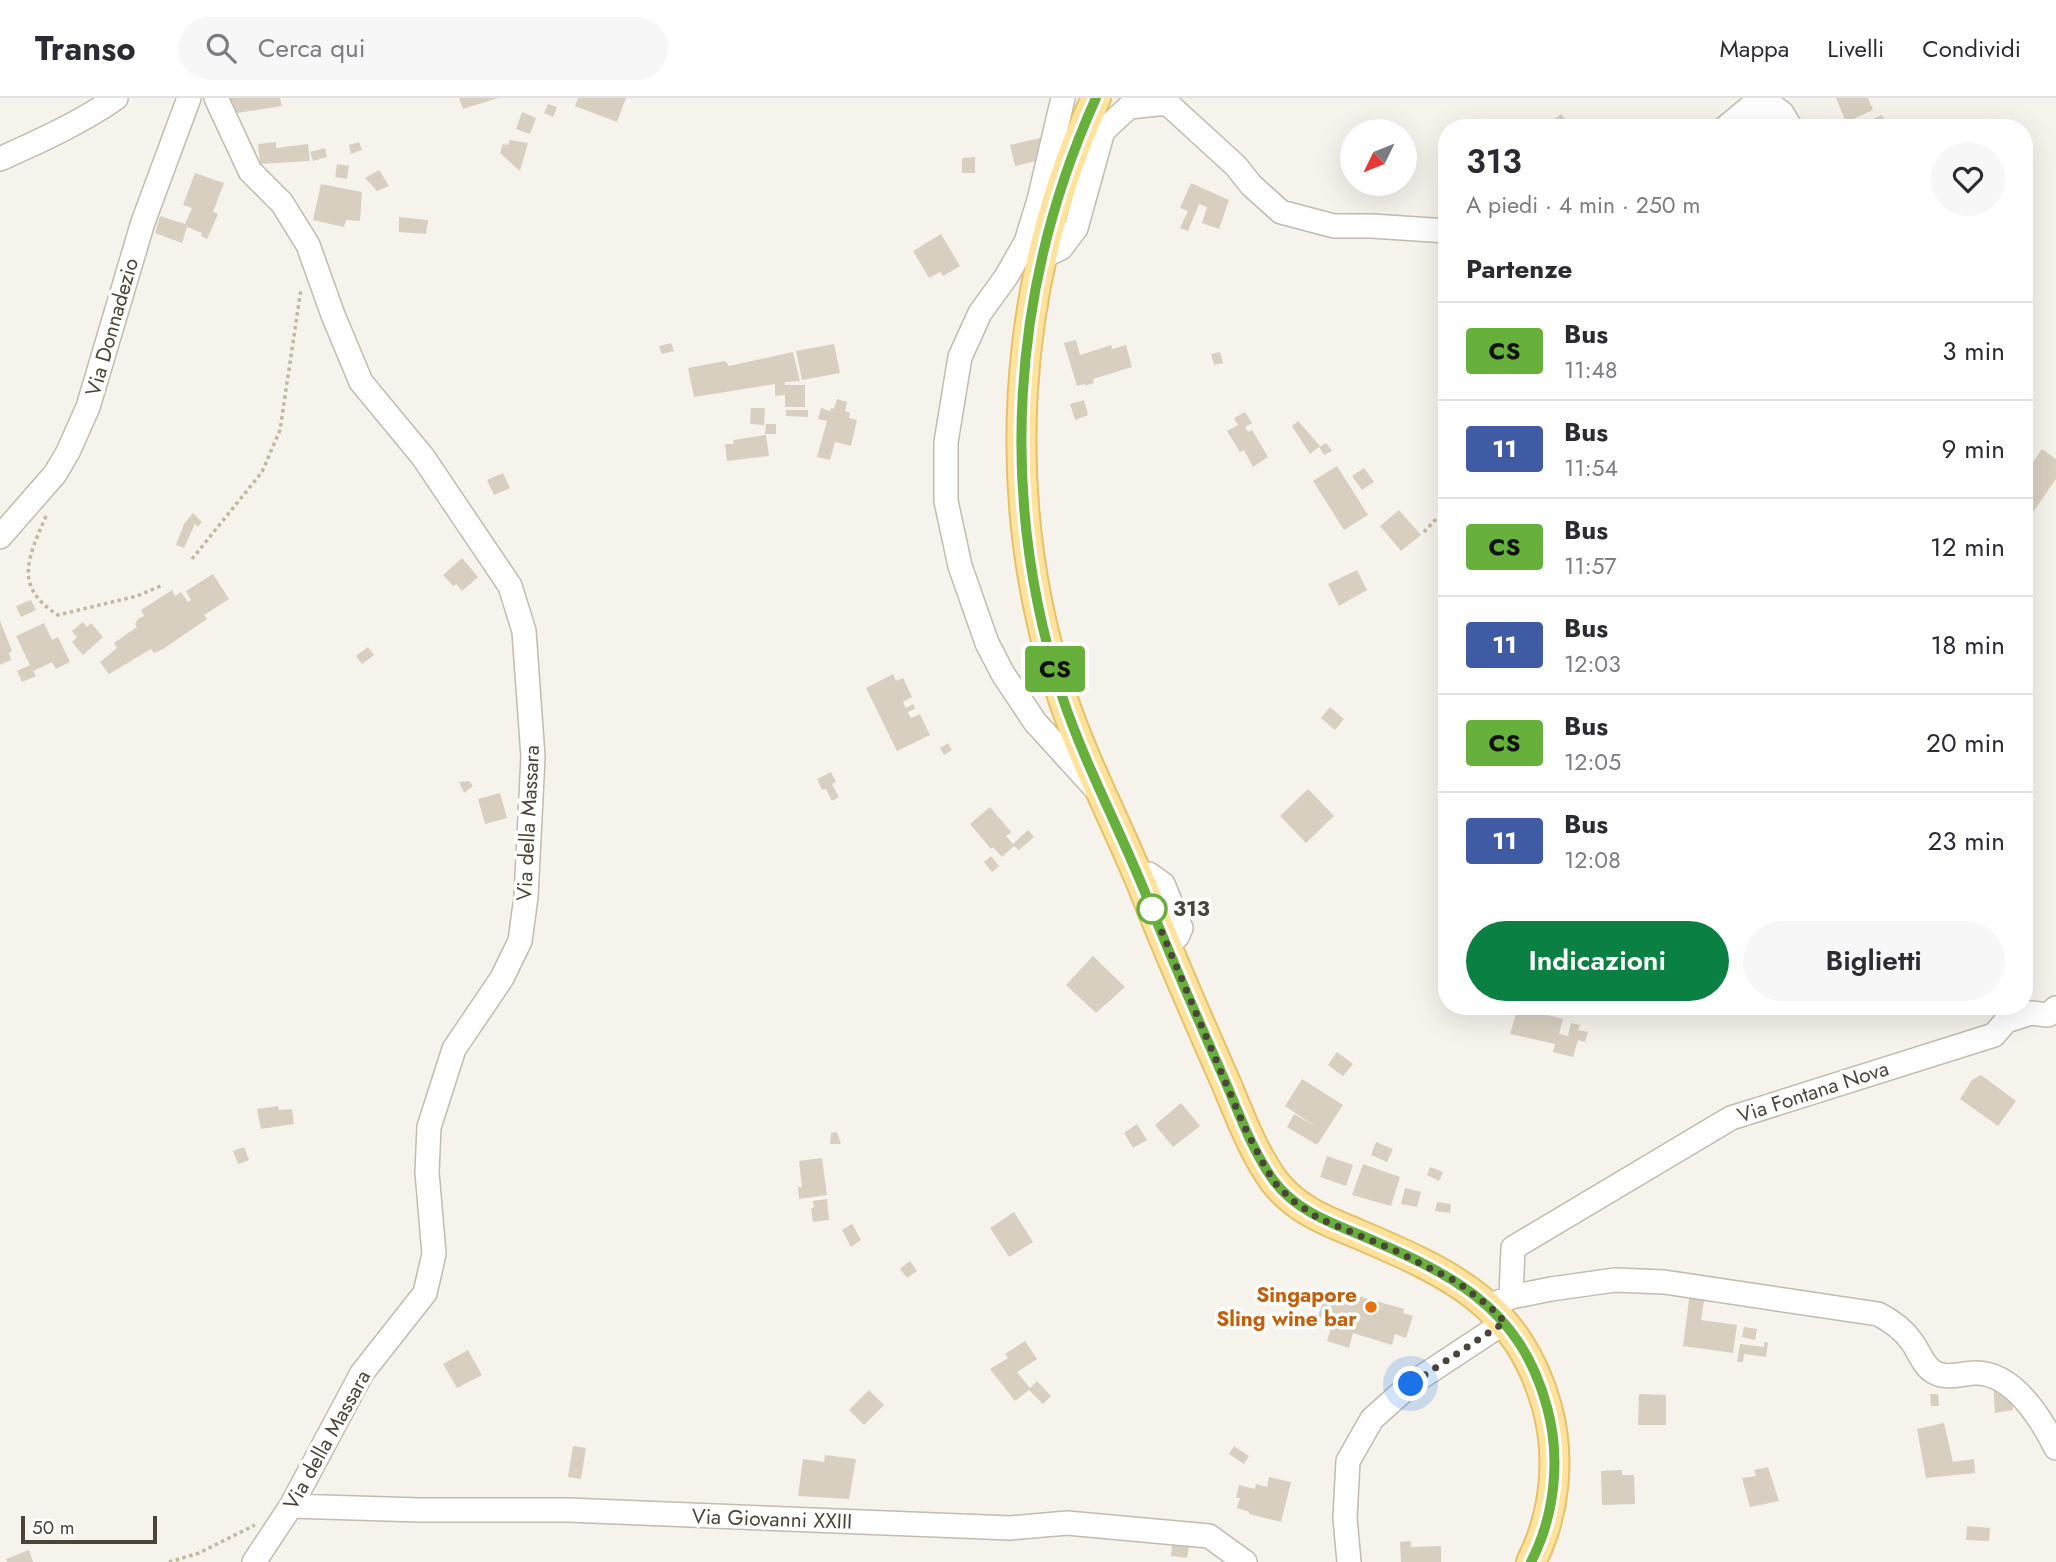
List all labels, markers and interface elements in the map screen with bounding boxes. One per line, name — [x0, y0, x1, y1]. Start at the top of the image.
search box — [178, 17, 668, 80]
text: Transo — [35, 25, 136, 72]
icon: search — [202, 29, 240, 67]
text: Cerca qui — [258, 29, 365, 67]
text: Mappa — [1719, 31, 1789, 66]
text: Livelli — [1827, 31, 1884, 66]
text: Condividi — [1922, 31, 2021, 66]
north arrow — [1340, 119, 1418, 196]
map controls — [1340, 119, 1417, 196]
text: 313 — [1466, 138, 1522, 185]
button: heart — [1931, 142, 2005, 216]
text: A piedi · 4 min · 250 m — [1466, 188, 1701, 222]
text: Partenze — [1466, 250, 1572, 288]
street label: Via Donnadezio — [78, 254, 146, 400]
text: Bus — [1564, 315, 1608, 353]
text: 3 min — [1942, 332, 2005, 370]
text: CS — [1489, 333, 1520, 368]
text: 11:48 — [1564, 353, 1618, 387]
text: Bus — [1564, 413, 1608, 451]
text: 9 min — [1942, 430, 2005, 468]
text: 11 — [1492, 431, 1517, 466]
text: 11:54 — [1564, 451, 1618, 485]
text: Bus — [1564, 511, 1608, 549]
text: 12 min — [1930, 528, 2005, 566]
text: CS — [1489, 529, 1520, 564]
text: 11:57 — [1564, 549, 1617, 583]
text: Bus — [1564, 609, 1608, 647]
text: 18 min — [1931, 626, 2005, 664]
text: 11 — [1492, 627, 1517, 662]
line badge: CS — [1024, 646, 1086, 692]
text: 12:03 — [1564, 647, 1621, 681]
text: CS — [1039, 651, 1071, 686]
text: Bus — [1564, 707, 1608, 745]
text: 20 min — [1926, 724, 2005, 762]
text: CS — [1489, 725, 1520, 760]
street label: Via della Massara — [509, 744, 547, 902]
text: 12:05 — [1564, 745, 1621, 779]
text: Bus — [1564, 805, 1608, 843]
text: 23 min — [1928, 822, 2005, 860]
text: 11 — [1492, 823, 1517, 858]
text: 12:08 — [1564, 843, 1621, 877]
marker: 313 — [1137, 894, 1167, 924]
place label: 313 — [1173, 894, 1210, 924]
button: Indicazioni — [1466, 921, 1729, 1001]
button: Biglietti — [1743, 921, 2005, 1001]
street label: Via Fontana Nova — [1734, 1053, 1892, 1131]
place label: Singapore Sling wine bar — [1216, 1280, 1357, 1334]
marker: Singapore Sling wine bar — [1363, 1299, 1379, 1315]
street label: Via della Massara — [276, 1365, 378, 1515]
your location — [1393, 1366, 1428, 1401]
street label: Via Giovanni XXIII — [691, 1501, 853, 1537]
scale bar — [21, 1513, 158, 1545]
text: 50 m — [32, 1514, 75, 1541]

